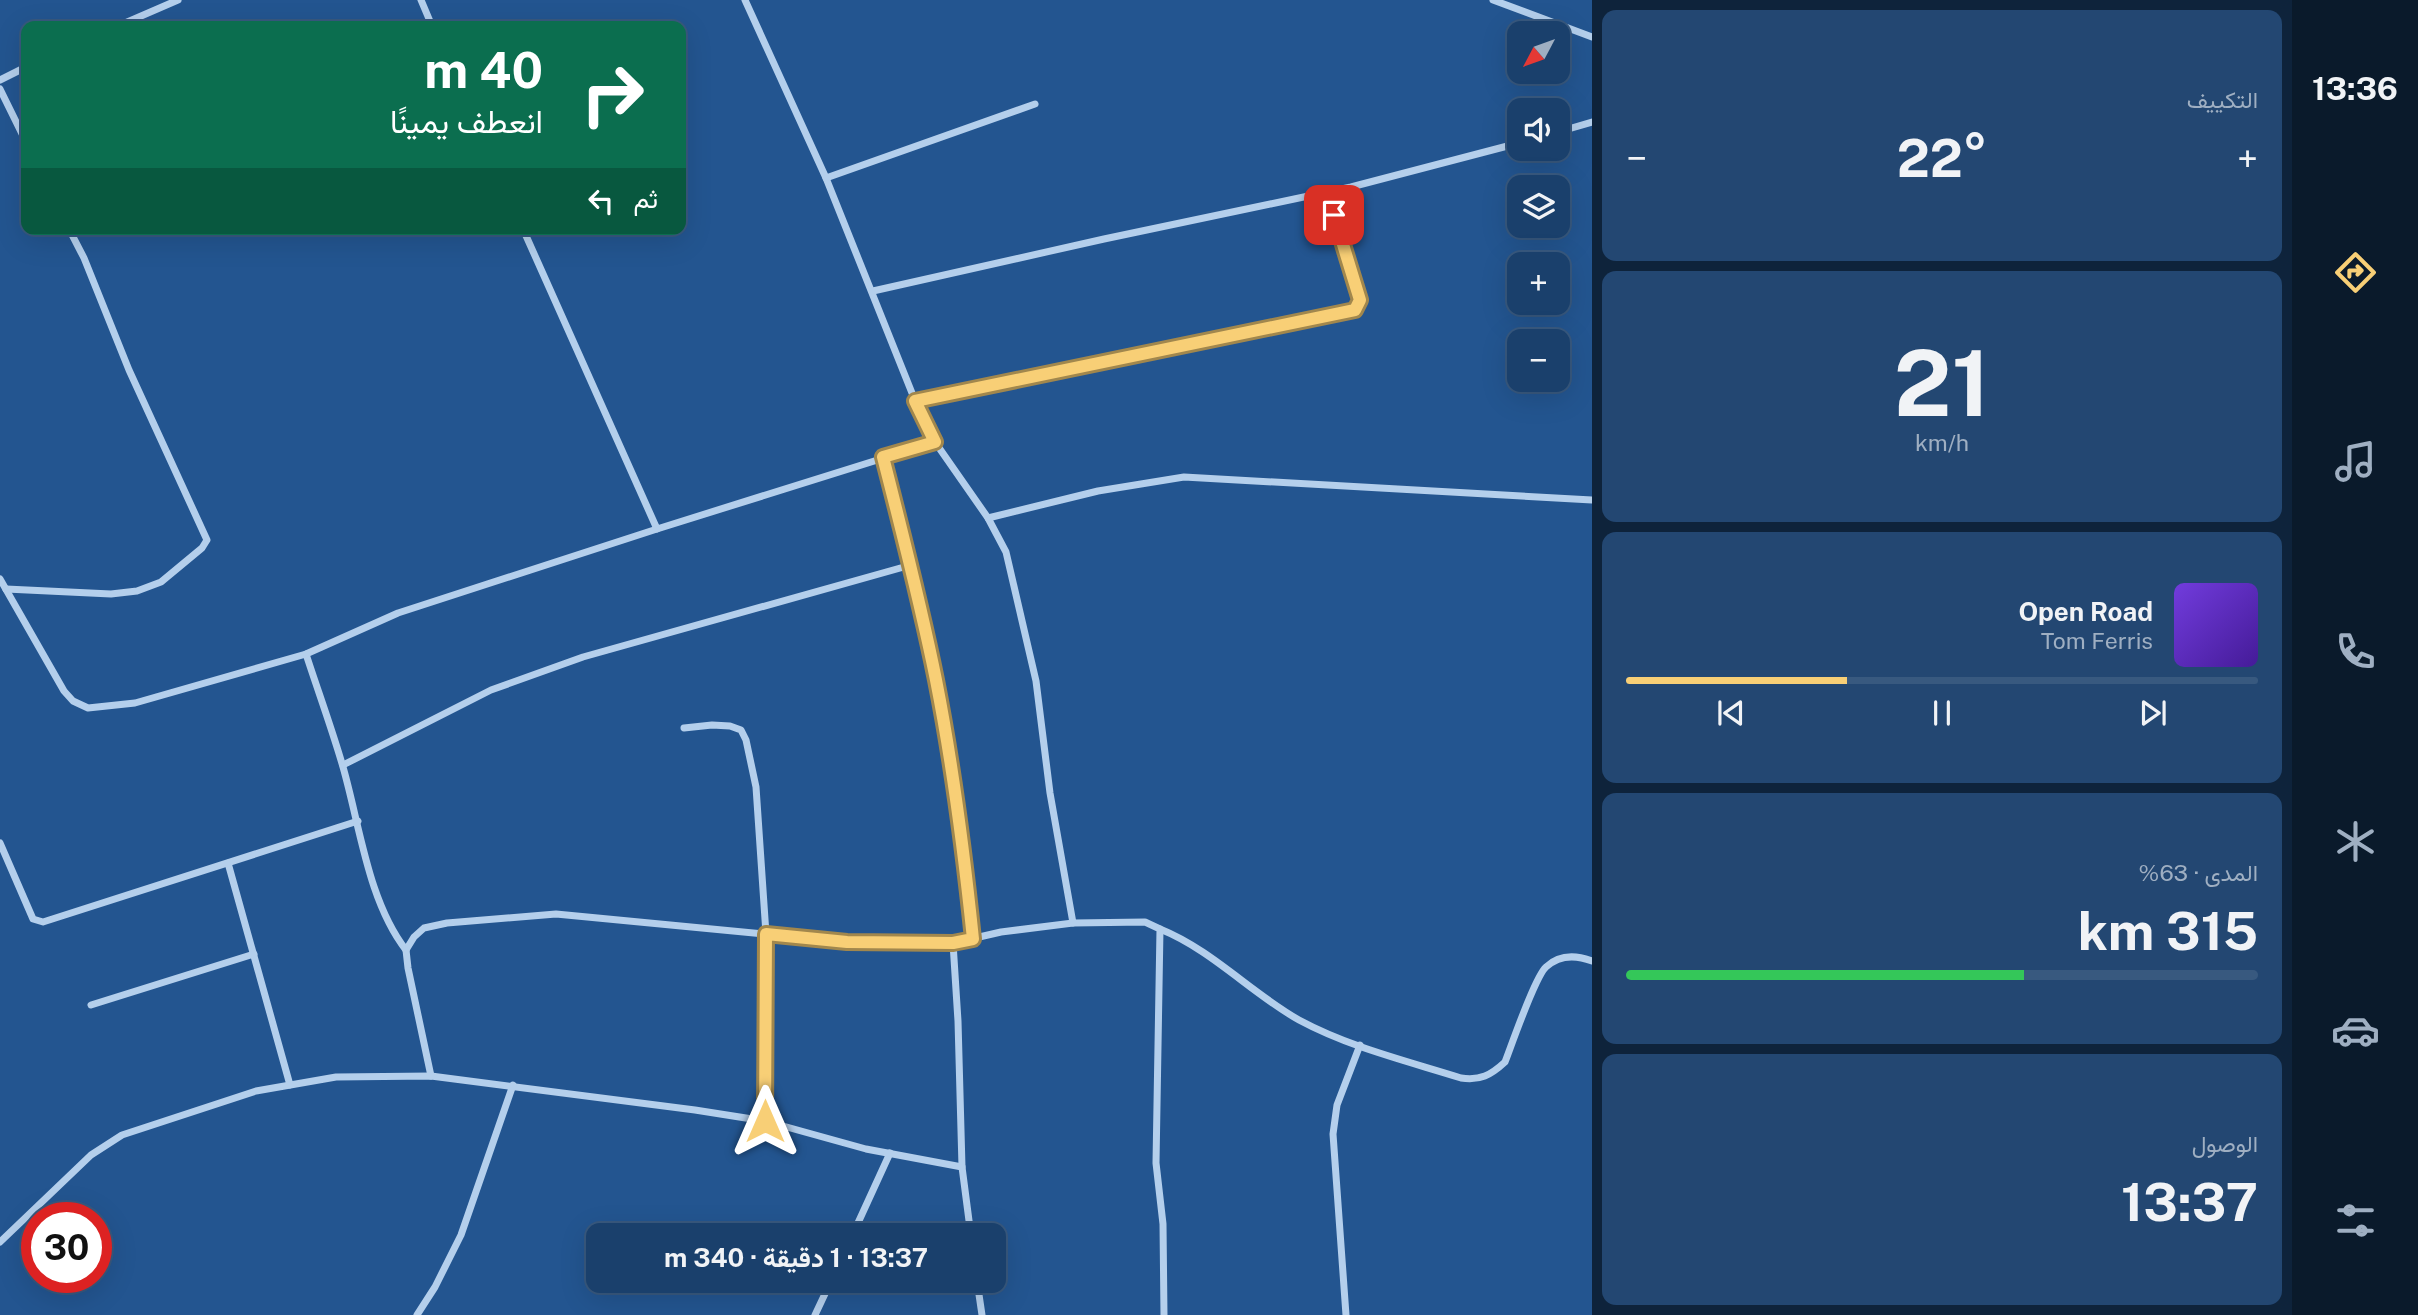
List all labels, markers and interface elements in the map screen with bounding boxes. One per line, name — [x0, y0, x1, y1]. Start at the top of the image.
north arrow — [1507, 21, 1570, 84]
map controls — [1507, 21, 1570, 392]
text: 40 m — [424, 41, 543, 99]
icon: right — [567, 49, 658, 140]
text: 13:36 — [2312, 70, 2398, 107]
text: التكييف — [2187, 86, 2258, 113]
button: sound — [1507, 98, 1570, 161]
text: انعطف يمينًا — [390, 103, 543, 140]
text: 22° — [1897, 128, 1987, 189]
text: − — [1626, 136, 1647, 181]
text: + — [2237, 136, 2258, 181]
button: layers — [1507, 175, 1570, 238]
icon: left — [582, 182, 620, 220]
text: ثم — [634, 183, 658, 214]
pin — [1304, 185, 1364, 245]
icon: arrive — [1315, 196, 1353, 234]
icon: directions — [2331, 248, 2380, 297]
button: + — [1507, 252, 1570, 315]
button: − — [1507, 329, 1570, 392]
text: 21 — [1894, 330, 1990, 436]
text: km/h — [1915, 429, 1969, 456]
icon: music — [2331, 437, 2380, 486]
text: Open Road — [2018, 596, 2153, 627]
text: Tom Ferris — [2041, 627, 2153, 654]
icon: phone — [2331, 627, 2380, 676]
icon: previous — [1712, 694, 1750, 732]
icon: pause — [1923, 694, 1961, 732]
icon: next — [2134, 694, 2172, 732]
icon: climate — [2331, 817, 2380, 866]
text: المدى · 63% — [2139, 859, 2258, 886]
text: 315 km — [2078, 901, 2258, 962]
icon: car — [2331, 1006, 2380, 1055]
position arrow — [728, 1084, 802, 1158]
text: الوصول — [2192, 1130, 2258, 1157]
text: 13:37 — [2121, 1172, 2258, 1233]
icon: filters — [2331, 1196, 2380, 1245]
speed limit sign: 30 — [21, 1202, 112, 1293]
text: 13:37 · 1 دقيقة · 340 m — [664, 1242, 928, 1273]

